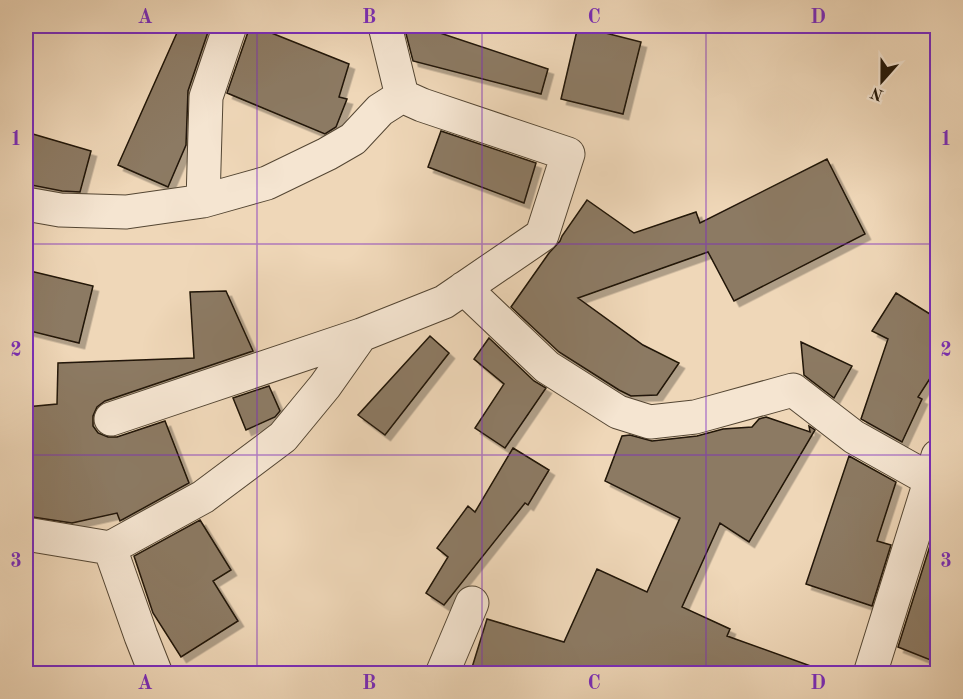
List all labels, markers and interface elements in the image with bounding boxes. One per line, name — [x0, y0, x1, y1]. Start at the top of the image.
text: A — [137, 8, 153, 28]
text: B — [362, 8, 376, 28]
text: C — [587, 8, 601, 28]
text: D — [810, 8, 826, 28]
north arrow — [852, 51, 912, 111]
text: N — [868, 83, 886, 103]
text: 1 — [10, 130, 22, 150]
text: 1 — [940, 130, 952, 150]
text: 2 — [10, 341, 22, 361]
text: 2 — [940, 341, 952, 361]
text: 3 — [10, 552, 22, 572]
text: 3 — [940, 552, 952, 572]
text: A — [137, 674, 153, 694]
text: B — [362, 674, 376, 694]
text: C — [587, 674, 601, 694]
text: D — [810, 674, 826, 694]

